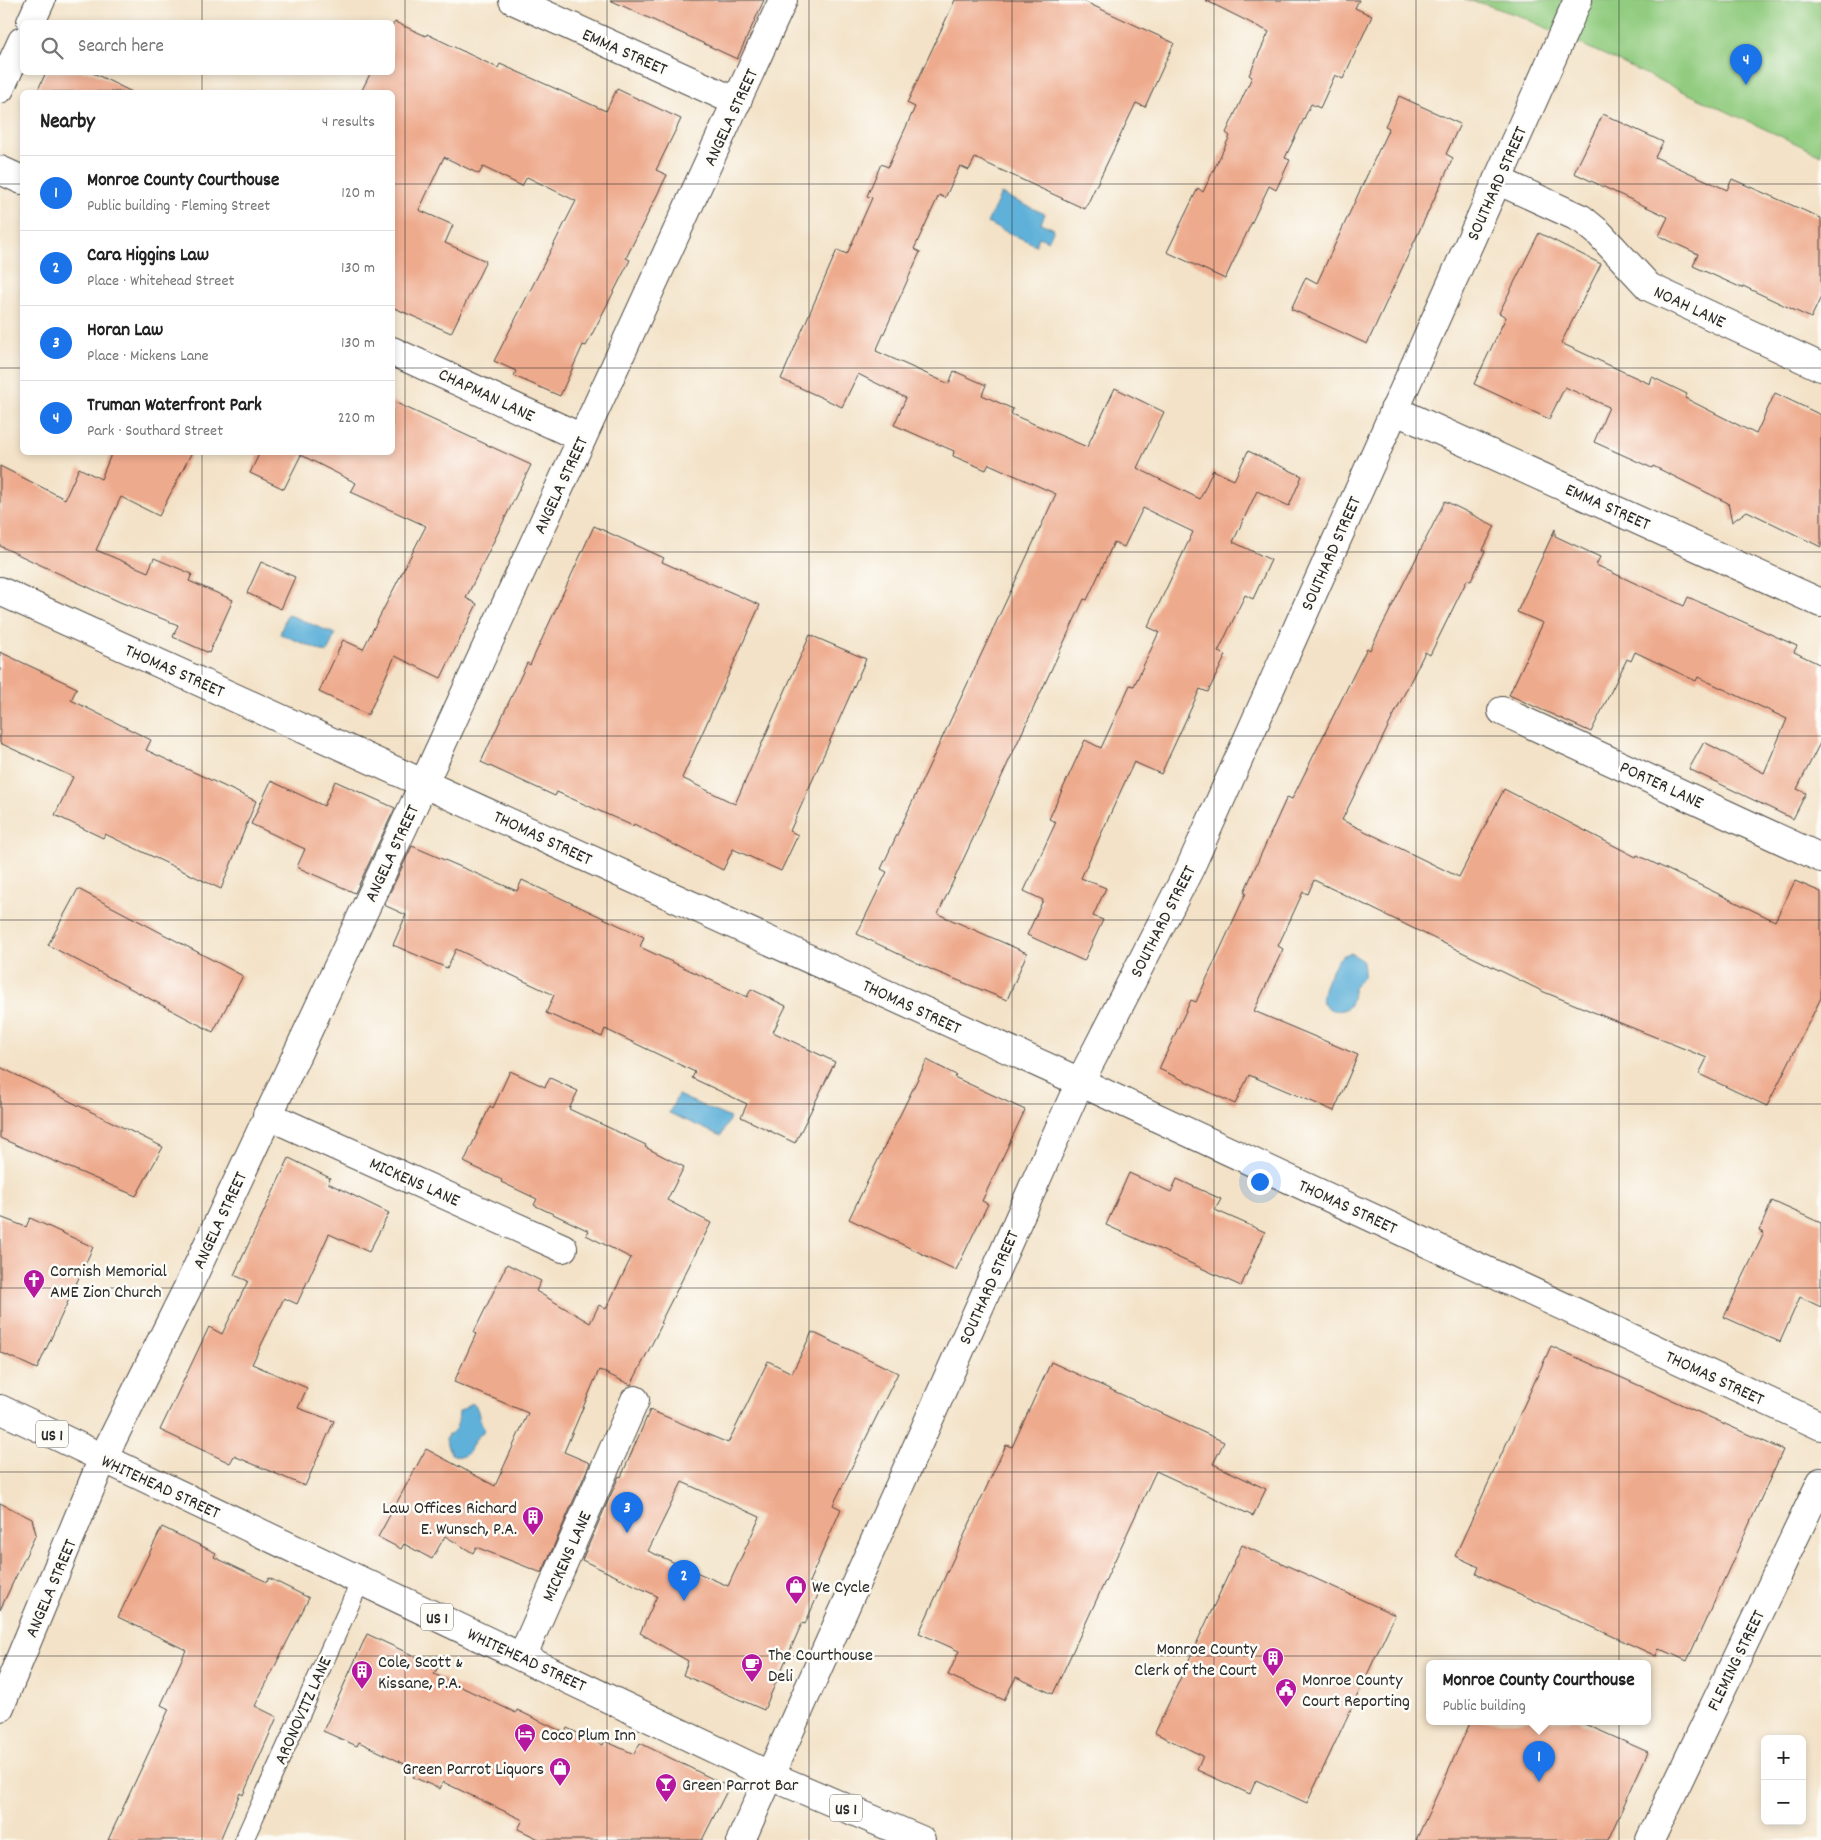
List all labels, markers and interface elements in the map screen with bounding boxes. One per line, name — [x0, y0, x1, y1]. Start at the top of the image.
search box — [20, 20, 395, 75]
street label: EMMA STREET — [577, 23, 670, 83]
icon: search — [38, 34, 66, 62]
text: Search here — [78, 34, 164, 61]
pin: 4 — [1730, 44, 1762, 85]
street label: ANGELA STREET — [699, 65, 766, 171]
text: Nearby — [40, 108, 95, 138]
text: 4 results — [322, 111, 375, 134]
street label: SOUTHARD STREET — [1462, 123, 1535, 245]
text: Monroe County Courthouse — [87, 168, 279, 195]
text: 1 — [54, 182, 58, 205]
text: 120 m — [341, 182, 375, 205]
text: Public building · Fleming Street — [87, 195, 270, 218]
text: Cara Higgins Law — [87, 243, 209, 270]
text: 2 — [53, 257, 60, 280]
text: 130 m — [341, 257, 375, 280]
text: Place · Whitehead Street — [87, 270, 234, 293]
street label: NOAH LANE — [1649, 281, 1729, 336]
text: Horan Law — [87, 318, 163, 345]
text: 3 — [52, 332, 60, 355]
text: 130 m — [341, 332, 375, 355]
text: Place · Mickens Lane — [87, 345, 209, 368]
street label: CHAPMAN LANE — [434, 363, 538, 430]
text: Truman Waterfront Park — [87, 393, 262, 420]
text: 4 — [53, 407, 59, 430]
text: 220 m — [338, 407, 375, 430]
text: Park · Southard Street — [87, 420, 223, 443]
street label: ANGELA STREET — [529, 433, 596, 539]
street label: EMMA STREET — [1560, 478, 1653, 538]
street label: SOUTHARD STREET — [1296, 493, 1369, 615]
street label: THOMAS STREET — [120, 639, 228, 705]
street label: PORTER LANE — [1615, 756, 1707, 817]
street label: ANGELA STREET — [360, 801, 427, 907]
street label: THOMAS STREET — [488, 805, 596, 873]
street label: SOUTHARD STREET — [1125, 862, 1203, 983]
street label: THOMAS STREET — [857, 974, 965, 1042]
street label: MICKENS LANE — [365, 1152, 463, 1214]
street label: ANGELA STREET — [188, 1168, 255, 1274]
your location — [1247, 1169, 1273, 1195]
street label: THOMAS STREET — [1293, 1174, 1401, 1242]
street label: SOUTHARD STREET — [954, 1227, 1027, 1349]
place label: Cornish Memorial AME Zion Church — [50, 1260, 167, 1306]
church icon: Cornish Memorial AME Zion Church — [22, 1268, 46, 1299]
street label: THOMAS STREET — [1660, 1345, 1768, 1413]
road number: US 1 — [36, 1420, 68, 1448]
street label: WHITEHEAD STREET — [96, 1450, 223, 1527]
pin: 3 — [611, 1492, 643, 1533]
place label: Law Offices Richard E. Wunsch, P.A. — [382, 1497, 517, 1543]
building icon: Law Offices Richard E. Wunsch, P.A. — [521, 1505, 545, 1536]
street label: MICKENS LANE — [537, 1508, 599, 1606]
street label: ANGELA STREET — [20, 1536, 84, 1642]
pin: 2 — [668, 1560, 700, 1601]
shop icon: We Cycle — [784, 1574, 808, 1605]
place label: We Cycle — [812, 1576, 870, 1601]
road number: US 1 — [421, 1604, 453, 1630]
street label: FLEMING STREET — [1702, 1607, 1772, 1716]
street label: WHITEHEAD STREET — [462, 1623, 589, 1700]
place label: Monroe County Clerk of the Court — [1134, 1638, 1258, 1684]
place label: The Courthouse Deli — [768, 1644, 873, 1690]
building icon: Monroe County Clerk of the Court — [1261, 1646, 1285, 1677]
place label: Cole, Scott & Kissane, P.A. — [378, 1651, 463, 1697]
cafe icon: The Courthouse Deli — [740, 1652, 764, 1683]
street label: ARONOVITZ LANE — [269, 1653, 339, 1769]
building icon: Cole, Scott & Kissane, P.A. — [350, 1659, 374, 1690]
popup — [1426, 1660, 1651, 1725]
text: Monroe County Courthouse — [1442, 1668, 1635, 1695]
place label: Monroe County Court Reporting — [1302, 1669, 1410, 1715]
public building icon: Monroe County Court Reporting — [1274, 1677, 1298, 1708]
text: Public building — [1442, 1695, 1526, 1718]
hotel icon: Coco Plum Inn — [513, 1722, 537, 1753]
place label: Coco Plum Inn — [541, 1724, 636, 1749]
map controls — [1761, 1735, 1806, 1825]
button: + — [1761, 1735, 1806, 1780]
pin: 1 — [1523, 1741, 1555, 1782]
shop icon: Green Parrot Liquors — [548, 1756, 572, 1787]
place label: Green Parrot Liquors — [403, 1758, 544, 1783]
bar icon: Green Parrot Bar — [654, 1772, 678, 1803]
place label: Green Parrot Bar — [682, 1774, 799, 1799]
button: − — [1761, 1780, 1806, 1825]
road number: US 1 — [830, 1795, 862, 1822]

